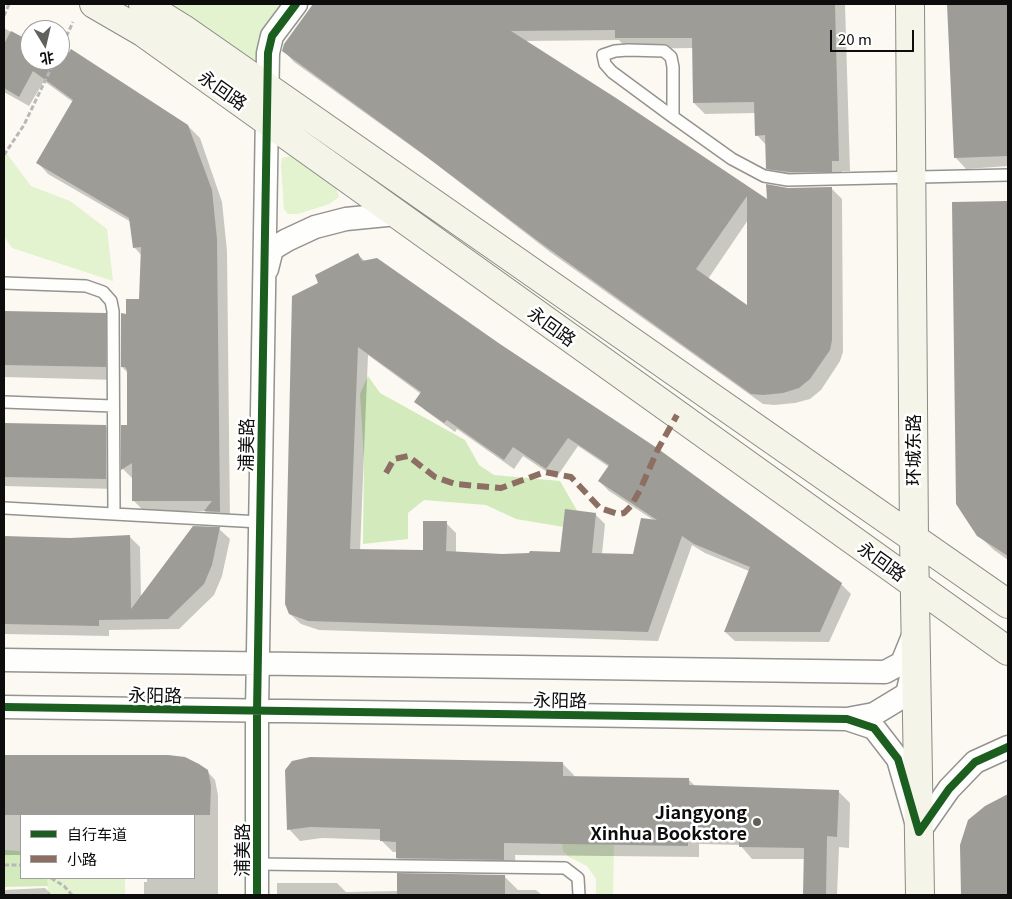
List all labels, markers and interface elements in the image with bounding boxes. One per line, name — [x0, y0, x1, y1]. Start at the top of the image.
north arrow — [20, 20, 70, 70]
scale bar — [832, 20, 916, 52]
text: 20 m — [838, 28, 872, 49]
text: 北 — [39, 48, 56, 70]
street label: 永回路 — [195, 66, 251, 114]
street label: 永回路 — [524, 301, 580, 351]
street label: 环城东路 — [902, 414, 924, 486]
street label: 浦美路 — [235, 418, 257, 472]
street label: 永回路 — [854, 536, 910, 586]
street label: 永阳路 — [128, 684, 182, 706]
street label: 永阳路 — [533, 689, 587, 711]
place label: Jiangyong Xinhua Bookstore — [591, 801, 747, 844]
legend — [20, 814, 195, 879]
marker: Jiangyong Xinhua Bookstore — [751, 816, 763, 828]
text: 自行车道 — [67, 823, 127, 844]
street label: 浦美路 — [231, 823, 253, 877]
text: 小路 — [67, 848, 97, 869]

